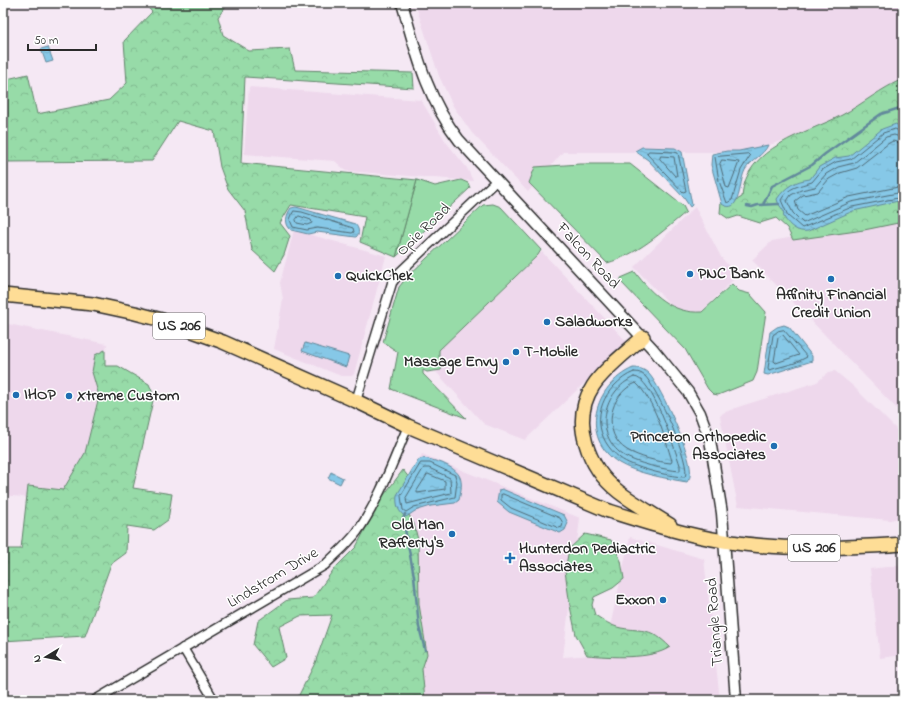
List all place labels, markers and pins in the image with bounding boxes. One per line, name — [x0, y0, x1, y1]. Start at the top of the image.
place label: PNC Bank — [698, 262, 765, 286]
place label: QuickChek — [346, 264, 414, 288]
marker: PNC Bank — [685, 269, 695, 279]
marker: QuickChek — [333, 271, 343, 281]
marker: Affinity Financial Credit Union — [826, 274, 836, 284]
place label: Affinity Financial Credit Union — [776, 283, 886, 325]
place label: Saladworks — [555, 310, 633, 334]
marker: Saladworks — [542, 317, 552, 327]
place label: T-Mobile — [524, 340, 579, 364]
marker: T-Mobile — [511, 347, 521, 357]
place label: Massage Envy — [404, 350, 498, 375]
marker: Massage Envy — [501, 357, 511, 367]
place label: IHOP — [24, 383, 57, 407]
place label: Xtreme Custom — [77, 384, 180, 408]
marker: IHOP — [11, 390, 21, 400]
marker: Xtreme Custom — [64, 391, 74, 401]
place label: Princeton Orthopedic Associates — [630, 425, 767, 467]
marker: Princeton Orthopedic Associates — [769, 441, 779, 451]
place label: Old Man Rafferty's — [378, 513, 444, 556]
marker: Old Man Rafferty's — [447, 529, 457, 539]
place label: Hunterdon Pediactric Associates — [519, 537, 656, 579]
marker: Hunterdon Pediactric Associates — [504, 552, 516, 564]
place label: Exxon — [615, 588, 655, 612]
marker: Exxon — [658, 595, 668, 605]

